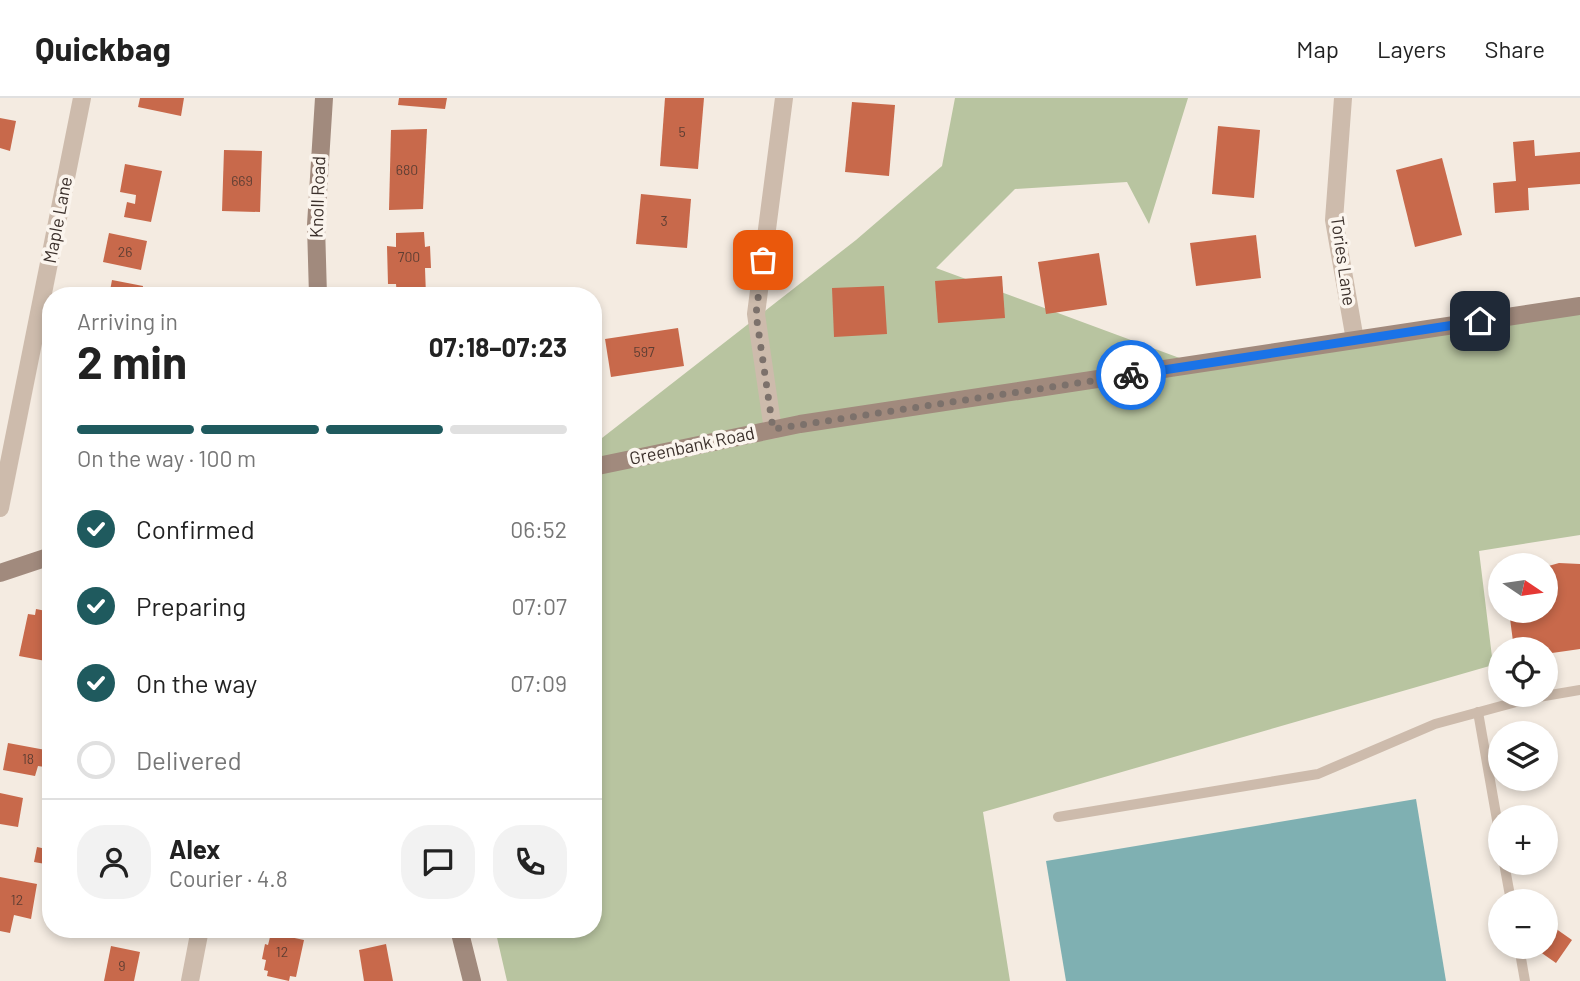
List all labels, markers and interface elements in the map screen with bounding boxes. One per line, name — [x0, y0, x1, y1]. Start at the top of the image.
text: Quickbag — [35, 28, 171, 68]
text: Map — [1296, 34, 1339, 63]
text: Layers — [1377, 34, 1446, 63]
text: Share — [1484, 34, 1545, 63]
house number: 5 — [678, 123, 686, 140]
street label: Knoll Road — [305, 156, 329, 238]
house number: 680 — [396, 161, 418, 178]
house number: 669 — [231, 172, 253, 189]
street label: Maple Lane — [38, 175, 76, 265]
house number: 3 — [660, 212, 668, 229]
street label: Tories Lane — [1327, 215, 1361, 307]
pin — [733, 230, 793, 290]
icon: bag — [744, 241, 782, 279]
house number: 26 — [118, 243, 132, 260]
house number: 700 — [398, 248, 420, 265]
pin — [1450, 291, 1510, 351]
icon: home — [1461, 302, 1499, 340]
text: Arriving in — [77, 307, 178, 335]
text: 07:18–07:23 — [429, 331, 567, 362]
text: 2 min — [77, 333, 187, 388]
courier — [1096, 340, 1166, 410]
house number: 597 — [633, 343, 655, 360]
icon: bike — [1112, 356, 1150, 394]
street label: Greenbank Road — [627, 421, 756, 469]
text: On the way · 100 m — [77, 444, 256, 472]
icon: check — [77, 510, 115, 548]
text: Confirmed — [136, 513, 255, 544]
text: 06:52 — [510, 515, 567, 543]
north arrow — [1488, 553, 1558, 623]
map controls — [1488, 553, 1558, 959]
icon: check — [77, 587, 115, 625]
text: Preparing — [136, 590, 246, 621]
text: 07:07 — [511, 592, 567, 620]
button: locate — [1488, 637, 1558, 707]
icon: check — [77, 664, 115, 702]
text: On the way — [136, 667, 257, 698]
text: 07:09 — [510, 669, 567, 697]
button: layers — [1488, 721, 1558, 791]
text: Delivered — [136, 744, 242, 775]
house number: 18 — [22, 750, 34, 767]
button: + — [1488, 805, 1558, 875]
button: person — [77, 825, 151, 899]
button: chat — [401, 825, 475, 899]
button: phone — [493, 825, 567, 899]
text: Alex — [169, 833, 220, 864]
text: Courier · 4.8 — [169, 864, 288, 892]
button: − — [1488, 889, 1558, 959]
house number: 12 — [11, 891, 23, 908]
house number: 12 — [276, 943, 288, 960]
house number: 9 — [118, 957, 126, 974]

